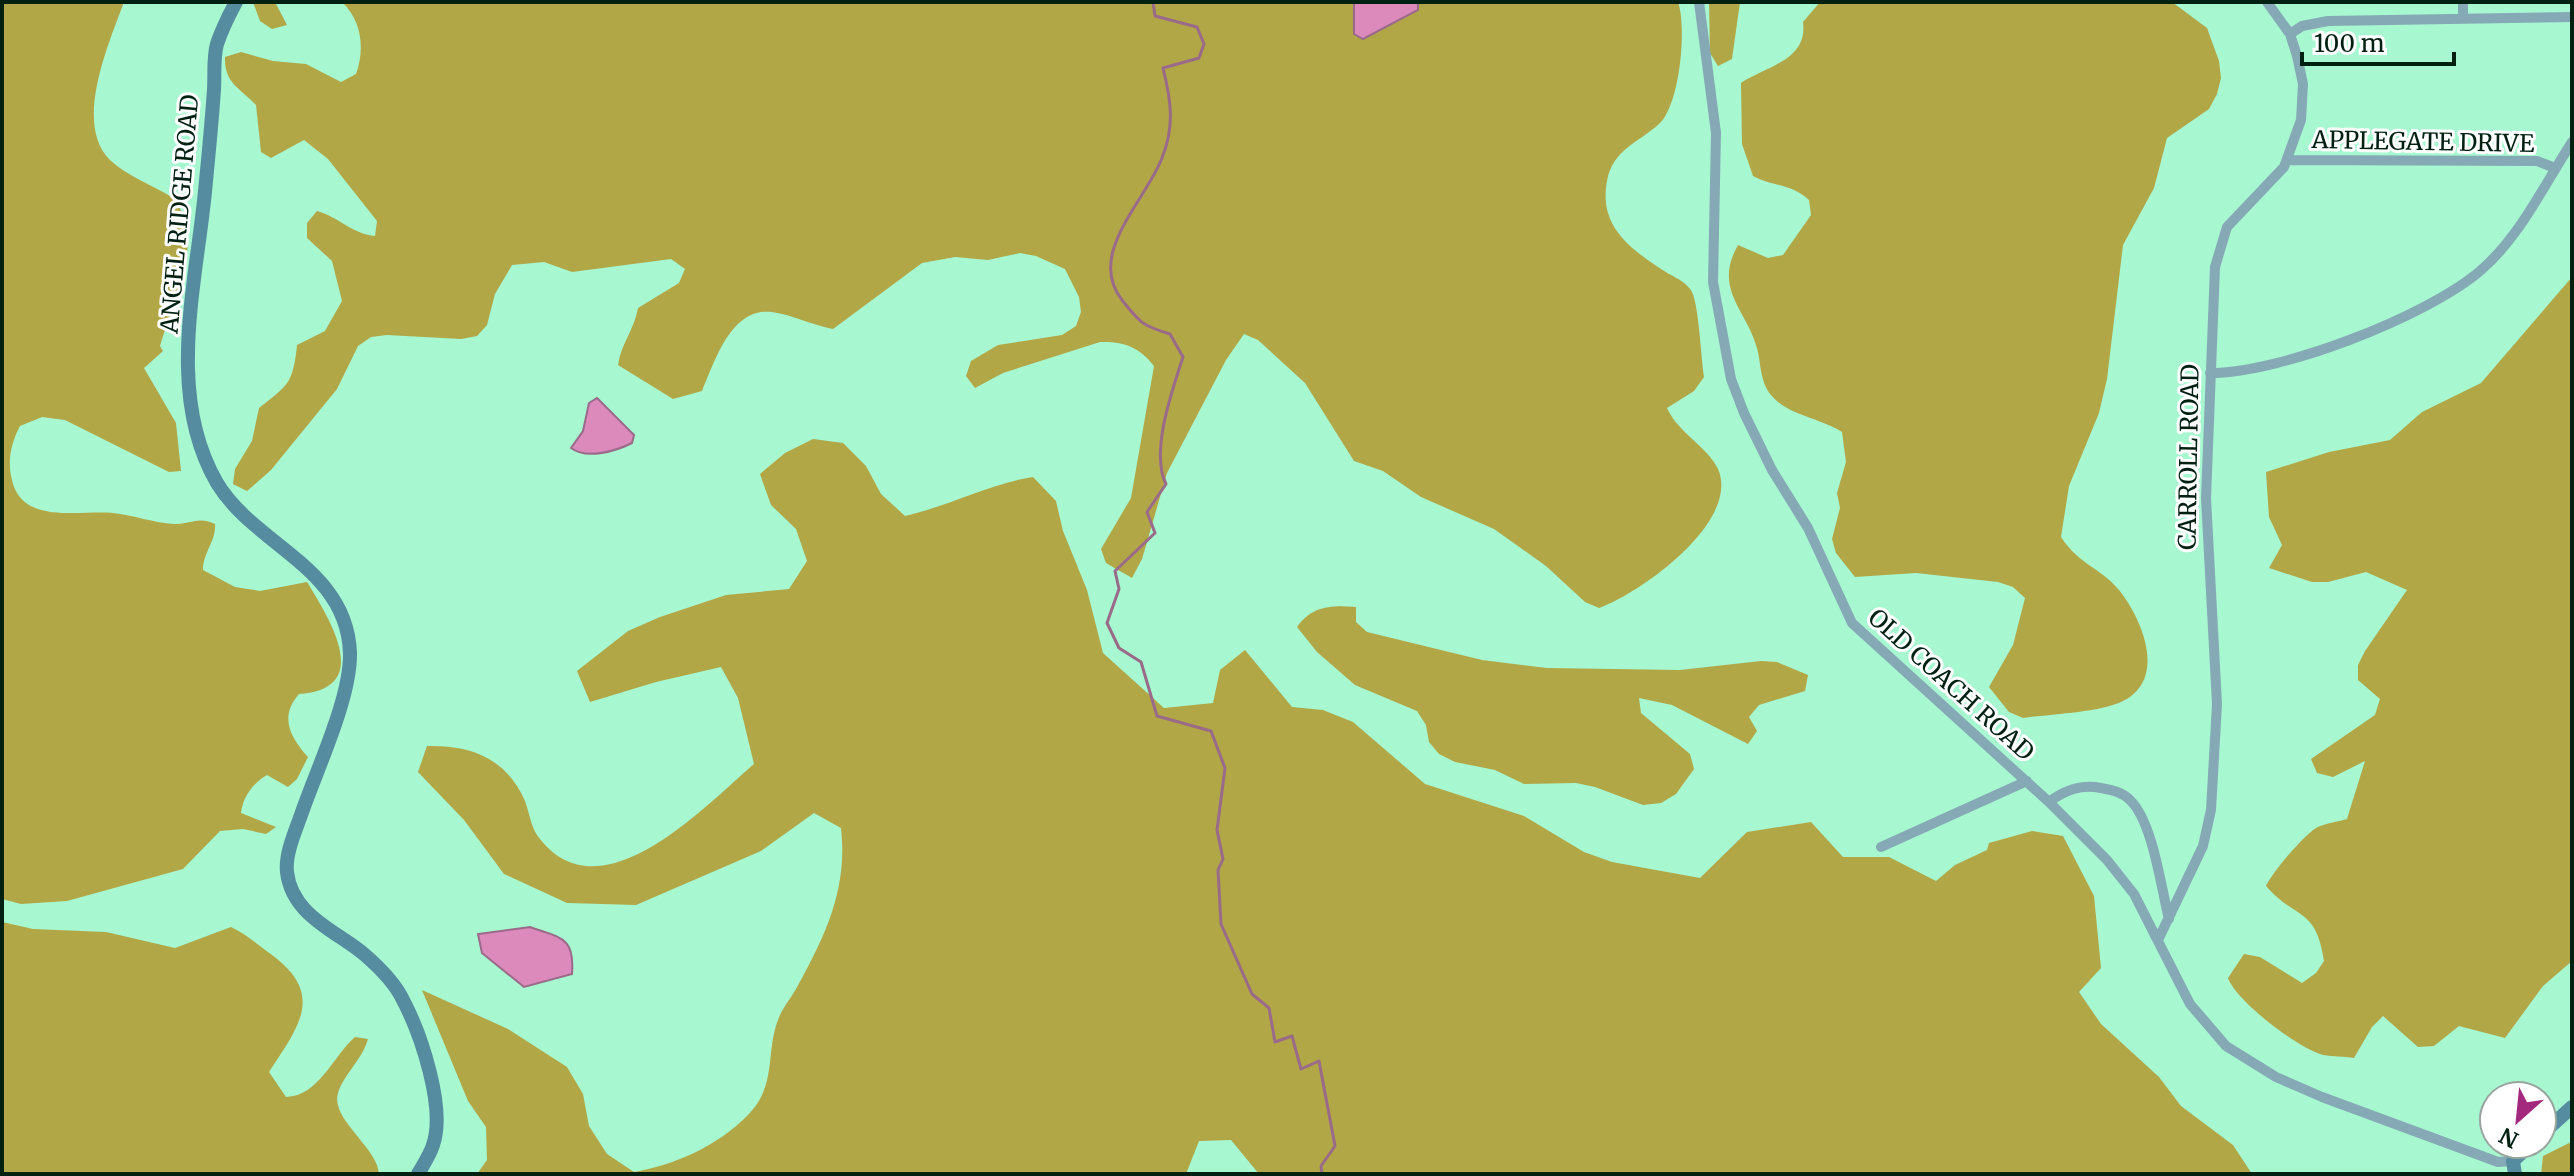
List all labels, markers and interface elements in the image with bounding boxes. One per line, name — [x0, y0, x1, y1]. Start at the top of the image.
scale bar — [2302, 16, 2454, 66]
text: 100 m — [2314, 28, 2385, 59]
street label: ANGEL RIDGE ROAD — [154, 93, 205, 336]
street label: APPLEGATE DRIVE — [2310, 124, 2535, 159]
street label: CARROLL ROAD — [2171, 364, 2206, 550]
street label: OLD COACH ROAD — [1862, 602, 2041, 767]
north arrow — [2478, 1080, 2558, 1160]
text: N — [2494, 1121, 2523, 1154]

